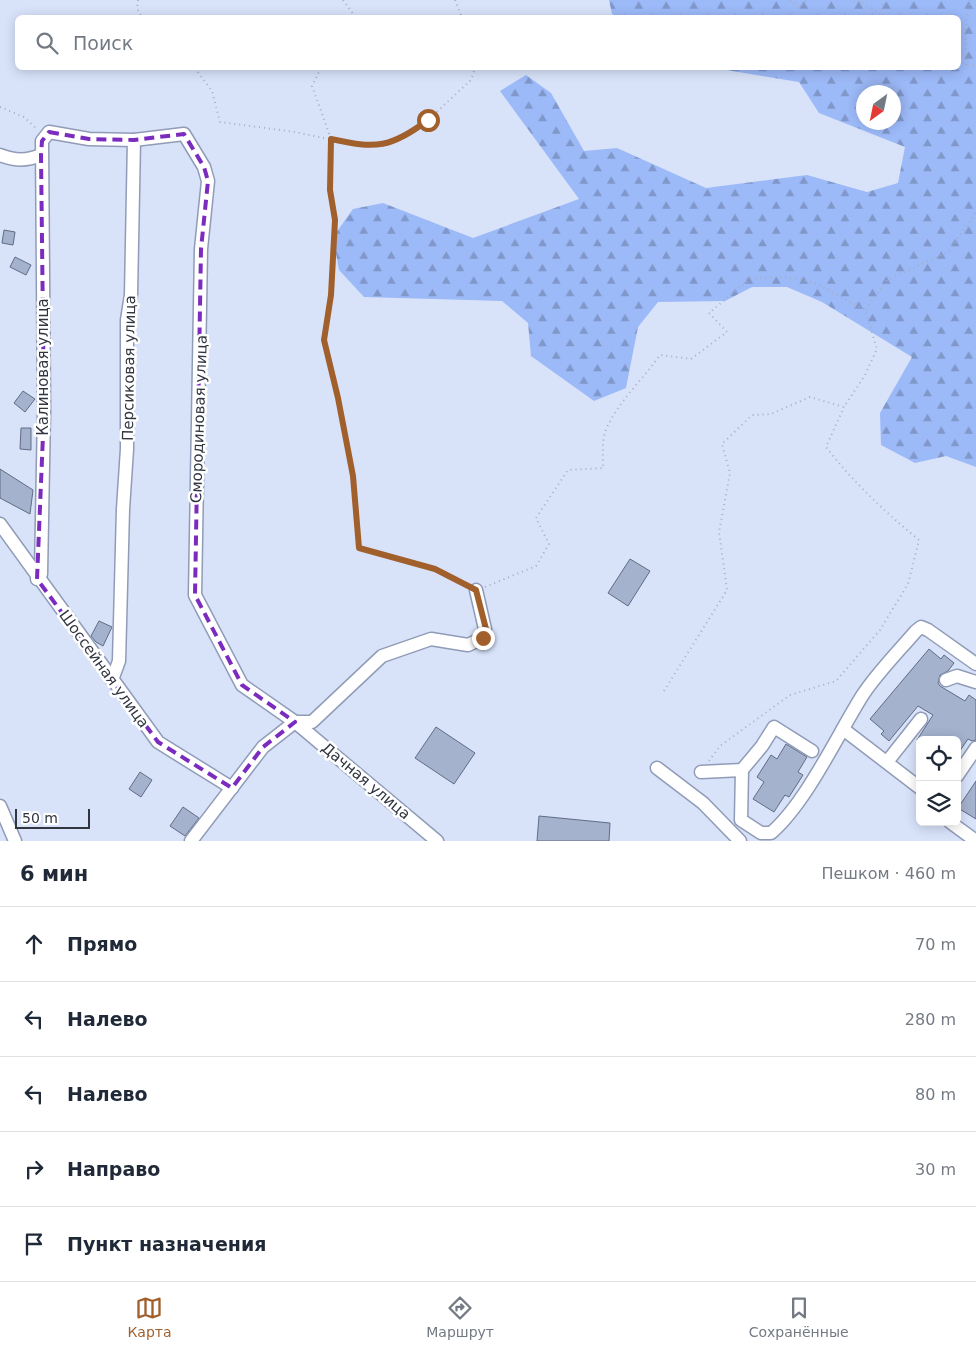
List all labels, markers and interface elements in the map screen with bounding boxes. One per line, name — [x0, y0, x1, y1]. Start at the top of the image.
search box — [15, 15, 961, 70]
icon: search — [33, 29, 61, 57]
text: Поиск — [73, 32, 133, 54]
north arrow — [856, 85, 901, 130]
route start — [417, 109, 440, 132]
street label: Персиковая улица — [119, 295, 139, 441]
street label: Калиновая улица — [34, 298, 52, 436]
street label: Смородиновая улица — [187, 335, 211, 503]
street label: Шоссейная улица — [55, 607, 153, 731]
route end — [472, 627, 495, 650]
map controls — [916, 736, 961, 826]
button: locate — [916, 736, 961, 781]
street label: Дачная улица — [318, 739, 414, 823]
button: layers — [916, 781, 961, 826]
scale bar — [15, 806, 90, 829]
text: 50 m — [22, 810, 58, 826]
text: 6 мин — [20, 862, 88, 886]
text: Пешком · 460 m — [821, 864, 956, 883]
icon: ahead — [20, 930, 48, 958]
text: Прямо — [67, 933, 137, 955]
text: 70 m — [915, 935, 956, 954]
icon: left — [20, 1005, 48, 1033]
text: Налево — [67, 1008, 148, 1030]
text: 280 m — [905, 1010, 956, 1029]
icon: left — [20, 1080, 48, 1108]
text: Налево — [67, 1083, 148, 1105]
text: 80 m — [915, 1085, 956, 1104]
icon: right — [20, 1155, 48, 1183]
text: Направо — [67, 1158, 160, 1180]
text: 30 m — [915, 1160, 956, 1179]
icon: arrive — [20, 1230, 48, 1258]
text: Пункт назначения — [67, 1233, 266, 1255]
tab: Карта — [127, 1294, 172, 1340]
tab: Маршрут — [426, 1294, 494, 1340]
tab: Сохранённые — [749, 1294, 849, 1340]

